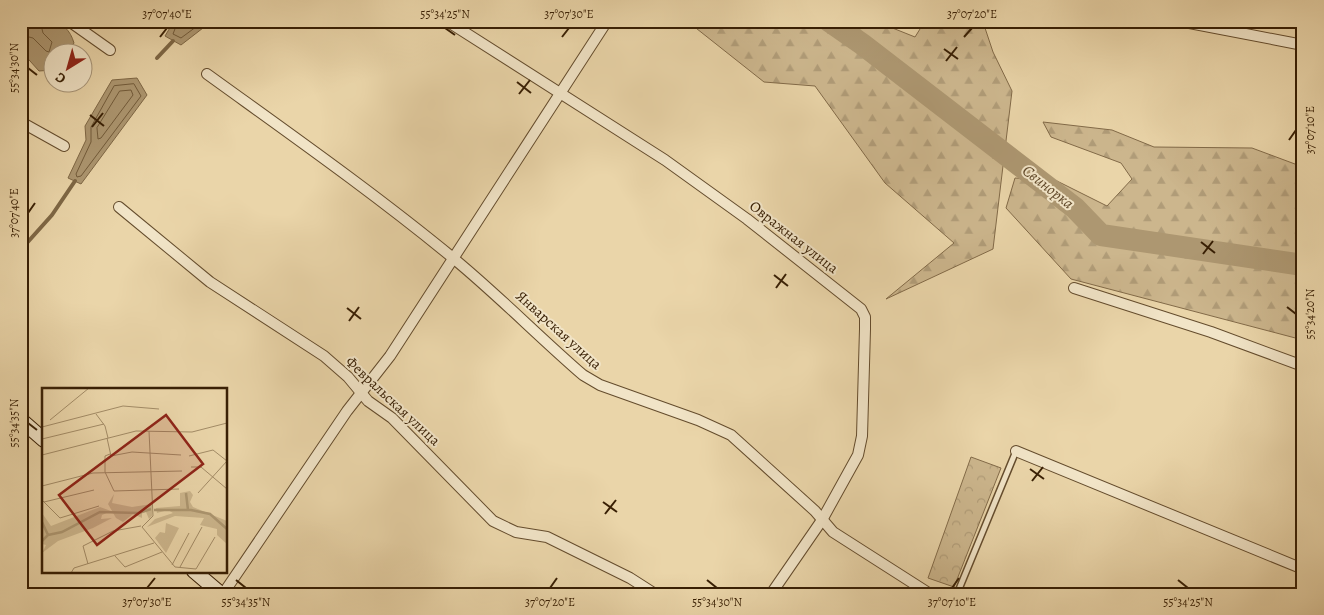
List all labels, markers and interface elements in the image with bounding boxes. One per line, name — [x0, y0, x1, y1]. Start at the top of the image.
text: 37°07'40"E — [142, 6, 192, 22]
text: 55°34'25"N — [420, 6, 470, 22]
text: 37°07'30"E — [544, 6, 594, 22]
text: 37°07'20"E — [947, 6, 997, 22]
north arrow — [42, 42, 92, 92]
text: 55°34'30"N — [6, 43, 22, 93]
text: С — [51, 68, 70, 88]
text: 37°07'10"E — [1302, 106, 1318, 154]
water label: Свинорка — [1017, 160, 1079, 214]
text: 37°07'40"E — [6, 188, 22, 238]
street label: Овражная улица — [745, 196, 843, 278]
street label: Январская улица — [512, 286, 606, 374]
text: 55°34'20"N — [1302, 288, 1318, 339]
street label: Февральская улица — [341, 352, 445, 450]
inset map — [42, 388, 228, 572]
text: 55°34'35"N — [6, 398, 22, 447]
text: 37°07'30"E — [122, 594, 172, 610]
text: 55°34'35"N — [222, 594, 271, 610]
text: 37°07'20"E — [525, 594, 575, 610]
text: 55°34'30"N — [692, 594, 742, 610]
text: 37°07'10"E — [928, 594, 976, 610]
text: 55°34'25"N — [1163, 594, 1213, 610]

